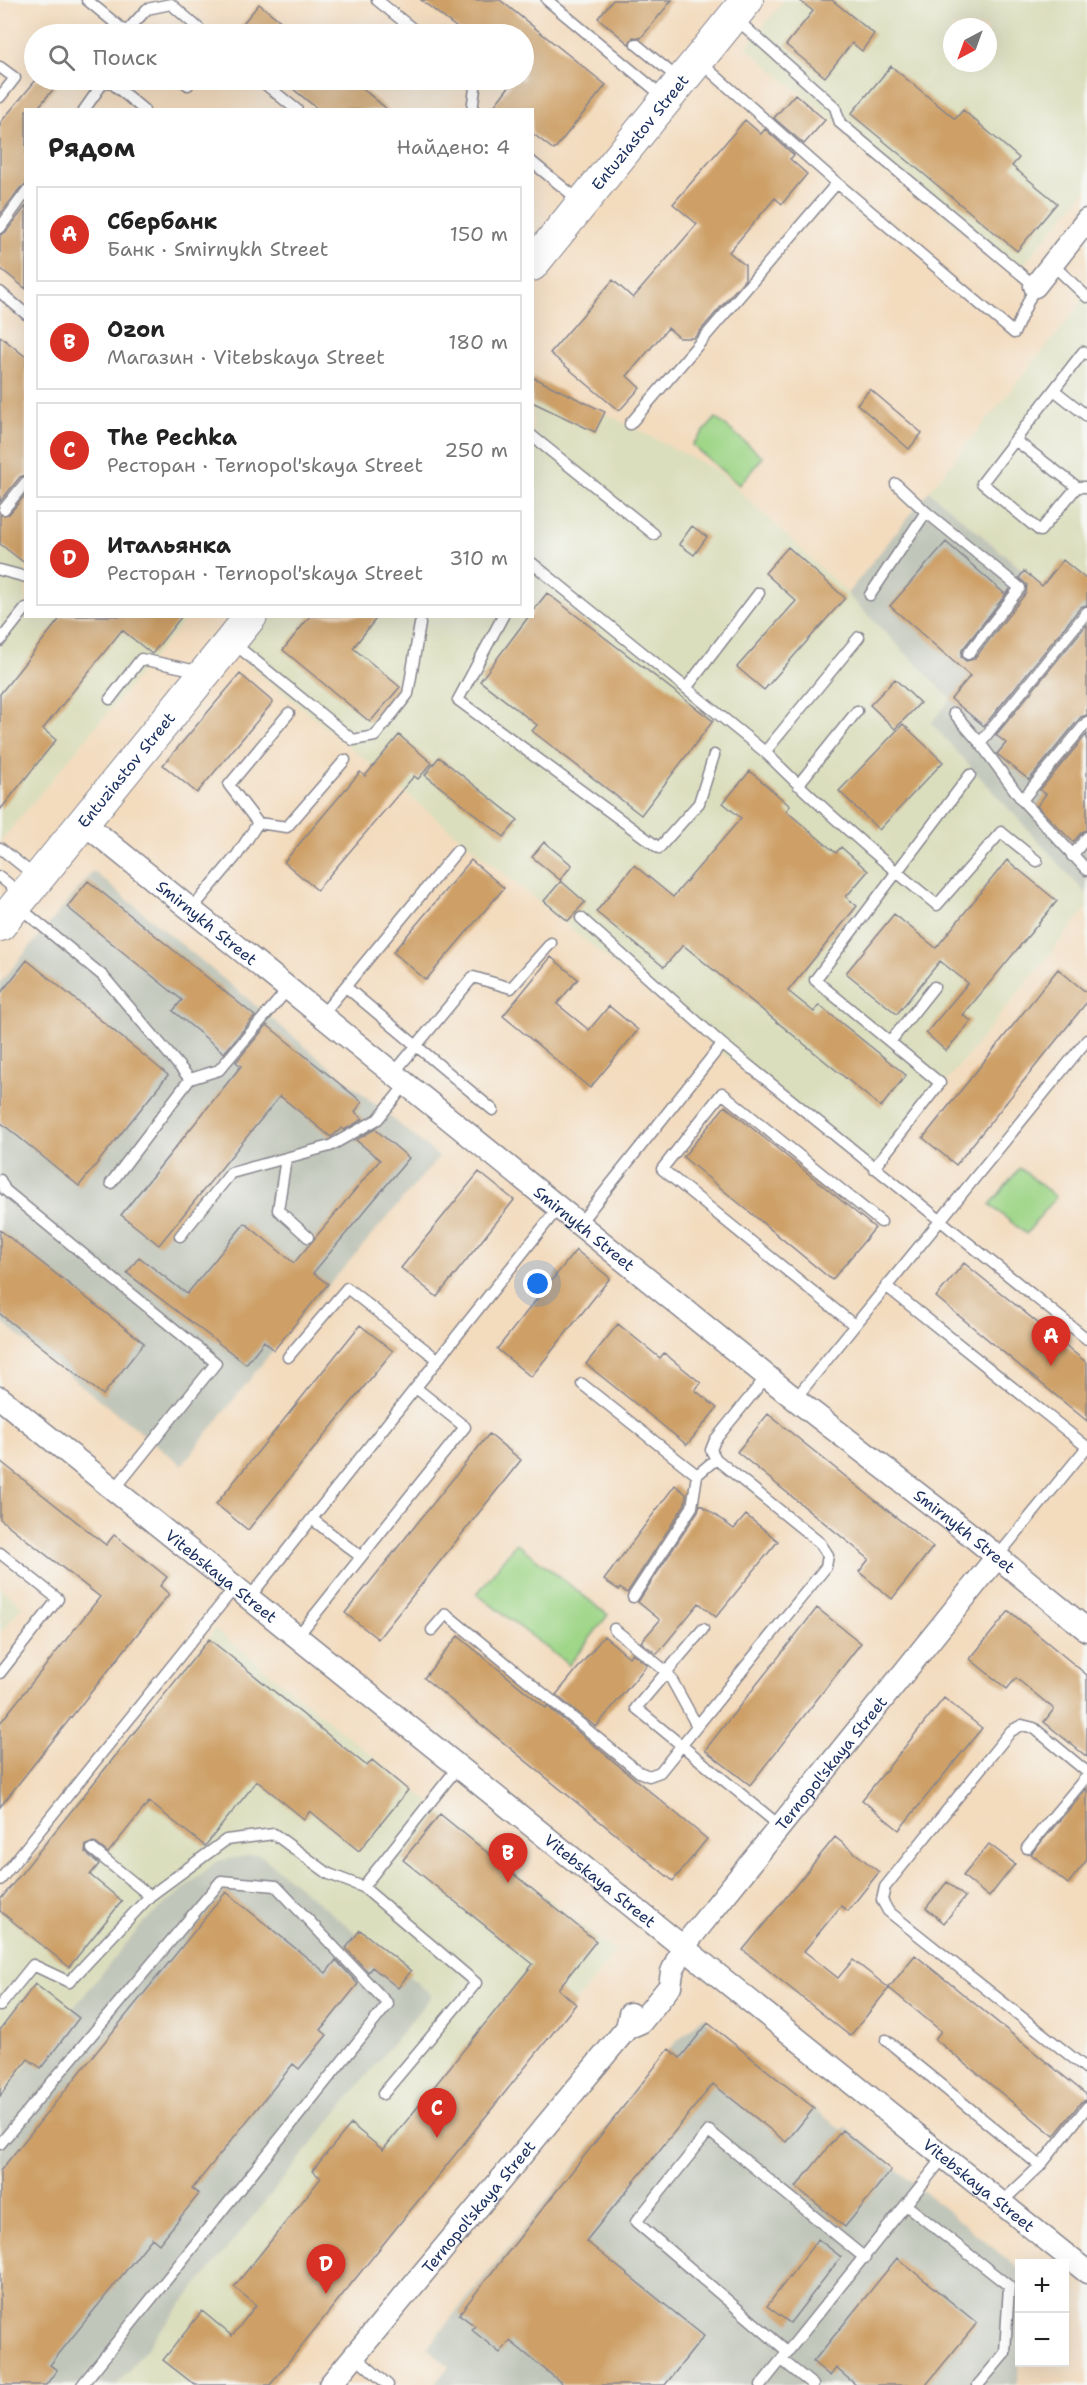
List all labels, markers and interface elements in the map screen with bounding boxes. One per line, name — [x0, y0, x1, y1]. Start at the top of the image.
north arrow — [943, 18, 997, 72]
search box — [24, 24, 534, 90]
icon: search — [45, 41, 78, 74]
text: Поиск — [93, 43, 157, 72]
street label: Entuziastov Street — [587, 70, 693, 195]
text: Рядом — [48, 130, 135, 165]
text: Найдено: 4 — [397, 134, 510, 160]
text: Сбербанк — [107, 207, 217, 236]
text: A — [62, 221, 77, 247]
text: 150 m — [450, 221, 508, 247]
text: Банк · Smirnykh Street — [107, 236, 328, 262]
text: Ozon — [107, 315, 165, 344]
text: B — [63, 329, 76, 355]
text: 180 m — [448, 329, 508, 355]
text: Магазин · Vitebskaya Street — [107, 344, 385, 370]
text: The Pechka — [107, 423, 237, 452]
text: C — [63, 437, 76, 463]
text: 250 m — [444, 437, 508, 463]
text: Ресторан · Ternopol'skaya Street — [107, 452, 423, 478]
text: Итальянка — [107, 531, 231, 560]
text: D — [62, 545, 77, 571]
text: 310 m — [449, 545, 508, 571]
text: Ресторан · Ternopol'skaya Street — [107, 560, 423, 586]
street label: Entuziastov Street — [73, 708, 180, 832]
street label: Smirnykh Street — [152, 876, 261, 970]
street label: Smirnykh Street — [529, 1182, 639, 1276]
your location — [523, 1269, 552, 1298]
pin: A — [1032, 1316, 1070, 1366]
street label: Smirnykh Street — [909, 1485, 1019, 1578]
street label: Vitebskaya Street — [161, 1525, 281, 1628]
street label: Ternopol'skaya Street — [771, 1692, 892, 1835]
street label: Vitebskaya Street — [540, 1830, 660, 1932]
pin: B — [488, 1834, 528, 1883]
pin: C — [418, 2088, 456, 2138]
street label: Vitebskaya Street — [918, 2134, 1039, 2237]
street label: Ternopol'skaya Street — [417, 2136, 540, 2278]
pin: D — [306, 2244, 346, 2294]
map controls — [1015, 2259, 1069, 2367]
button: + — [1015, 2259, 1069, 2313]
button: − — [1015, 2313, 1069, 2367]

